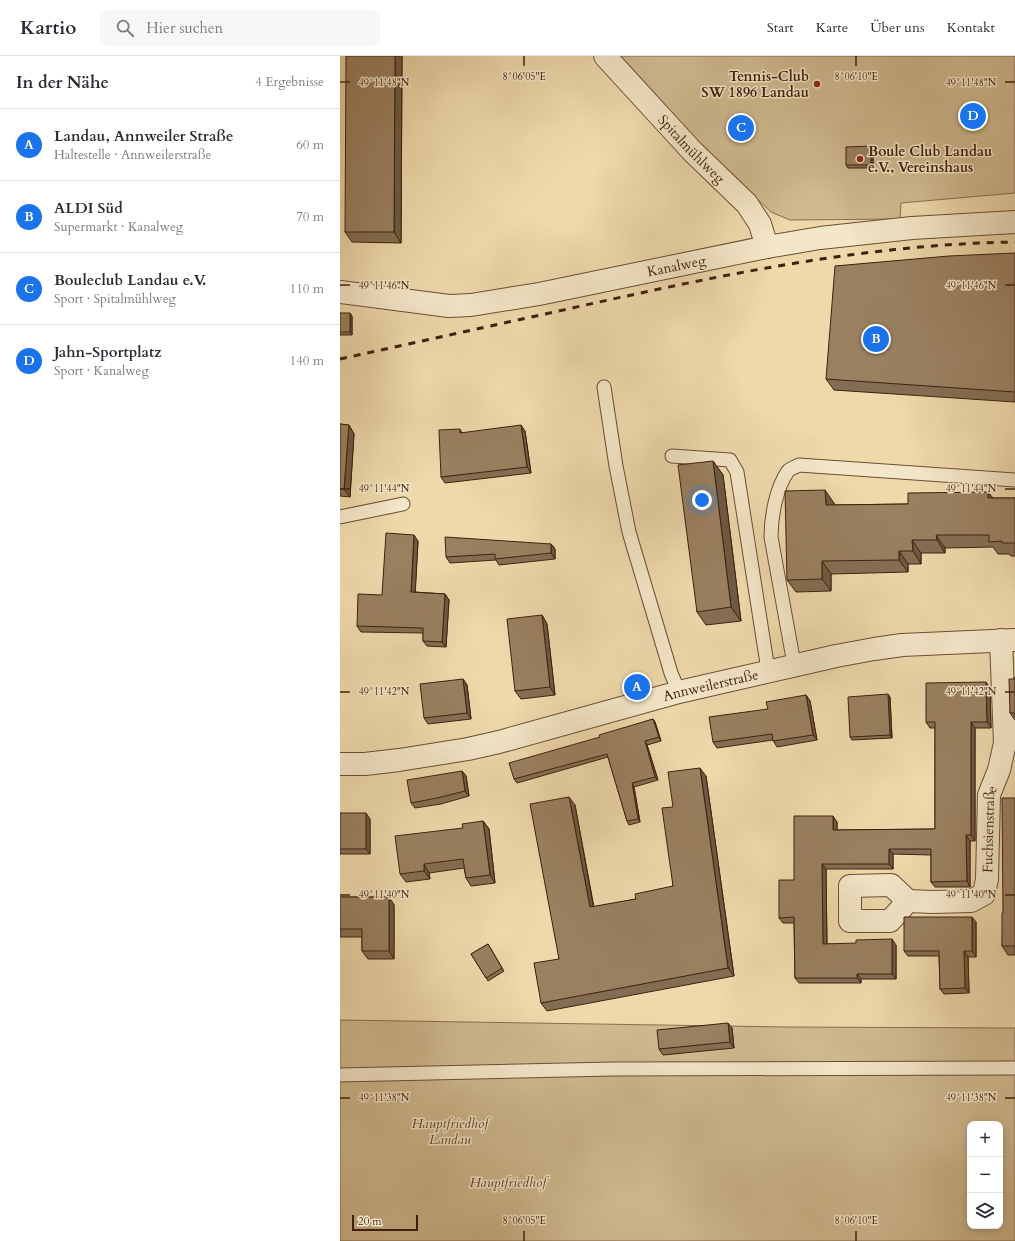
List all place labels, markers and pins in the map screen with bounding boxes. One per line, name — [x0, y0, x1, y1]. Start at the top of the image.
place label: Tennis-Club SW 1896 Landau — [701, 67, 809, 102]
marker: Tennis-Club SW 1896 Landau — [812, 79, 822, 89]
pin: D — [960, 101, 986, 131]
pin: C — [728, 113, 754, 143]
place label: Boule Club Landau e.V., Vereinshaus — [868, 142, 992, 177]
marker: Boule Club Landau e.V., Vereinshaus — [855, 154, 865, 164]
pin: B — [863, 324, 889, 354]
pin: A — [624, 672, 650, 702]

